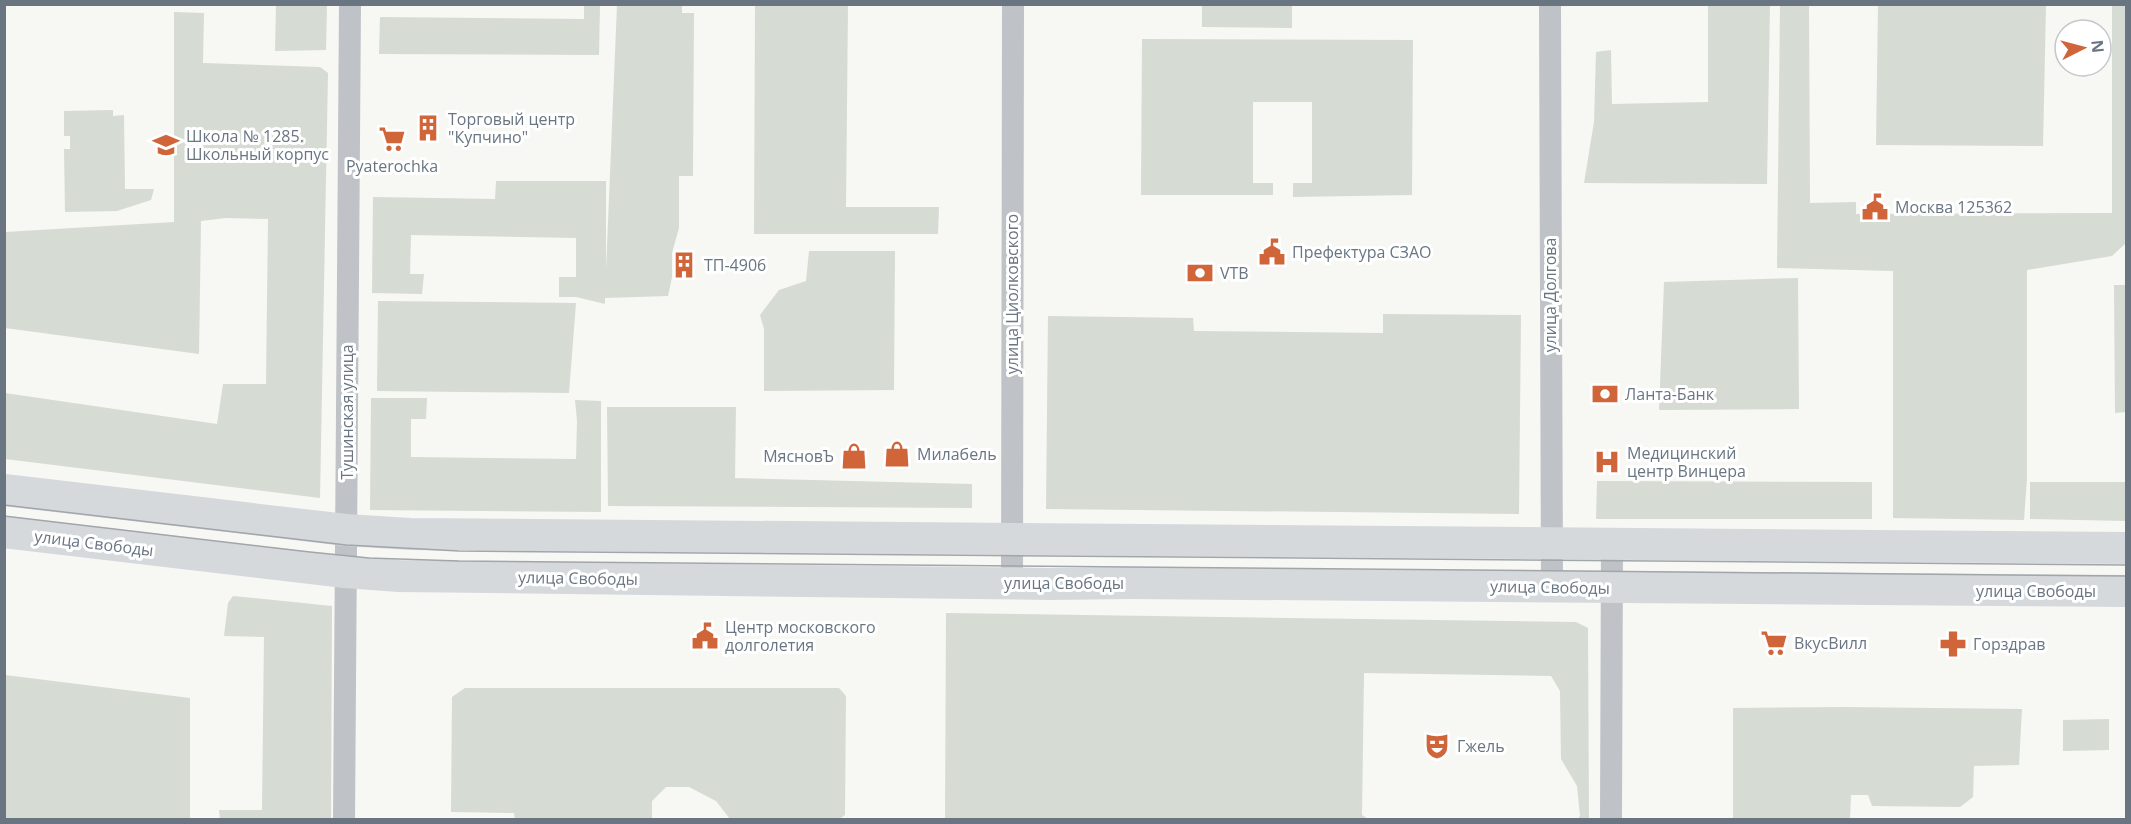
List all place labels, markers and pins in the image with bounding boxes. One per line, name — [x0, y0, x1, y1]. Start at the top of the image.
place label: Торговый центр "Купчино" — [448, 108, 575, 148]
building icon: Торговый центр "Купчино" — [413, 113, 443, 143]
supermarket icon: Pyaterochka — [377, 124, 407, 154]
place label: Школа № 1285. Школьный корпус — [186, 125, 329, 165]
school or university icon: Школа № 1285. Школьный корпус — [151, 130, 181, 160]
place label: Pyaterochka — [346, 155, 438, 177]
public building icon: Москва 125362 — [1860, 192, 1890, 222]
place label: Москва 125362 — [1895, 196, 2012, 218]
public building icon: Префектура СЗАО — [1257, 237, 1287, 267]
place label: Префектура СЗАО — [1292, 241, 1431, 263]
building icon: ТП-4906 — [669, 250, 699, 280]
place label: ТП-4906 — [704, 254, 766, 276]
bank icon: VTB — [1185, 258, 1215, 288]
place label: VTB — [1220, 262, 1249, 284]
bank icon: Ланта-Банк — [1590, 379, 1620, 409]
place label: Ланта-Банк — [1625, 383, 1715, 405]
shop icon: Милабель — [882, 439, 912, 469]
shop icon: МясновЪ — [839, 441, 869, 471]
place label: Медицинский центр Винцера — [1627, 442, 1746, 482]
place label: Милабель — [917, 443, 997, 465]
place label: МясновЪ — [763, 445, 834, 467]
hospital icon: Медицинский центр Винцера — [1592, 447, 1622, 477]
place label: Центр московского долголетия — [725, 616, 876, 656]
public building icon: Центр московского долголетия — [690, 621, 720, 651]
supermarket icon: ВкусВилл — [1759, 628, 1789, 658]
pharmacy icon: Горздрав — [1938, 629, 1968, 659]
place label: ВкусВилл — [1794, 632, 1867, 654]
place label: Горздрав — [1973, 633, 2046, 655]
theatre icon: Гжель — [1422, 731, 1452, 761]
place label: Гжель — [1457, 735, 1505, 757]

